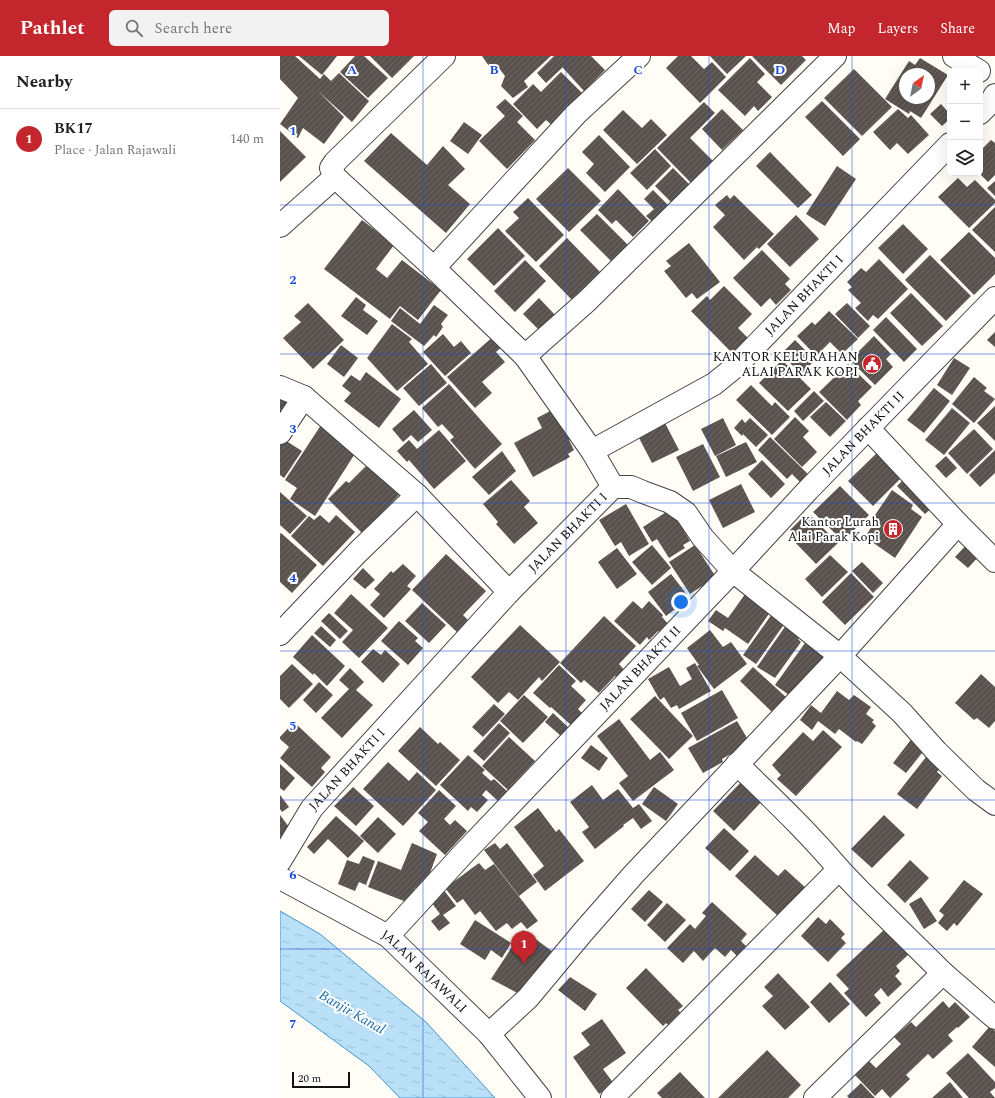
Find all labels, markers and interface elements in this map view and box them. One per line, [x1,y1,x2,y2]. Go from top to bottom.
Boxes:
search box [109,10,389,46]
text: Pathlet [20,14,85,43]
icon: search [123,17,145,39]
text: Search here [155,17,232,40]
text: Map [827,18,856,39]
text: Layers [878,18,918,39]
text: Share [940,18,975,39]
text: A [347,60,357,80]
text: B [489,60,499,80]
text: C [633,60,643,80]
text: D [775,60,785,80]
north arrow [899,68,935,104]
map controls [947,68,983,176]
button: + [947,68,983,104]
text: Nearby [16,69,72,95]
button: − [947,104,983,140]
text: BK17 [54,117,93,140]
text: 1 [289,121,297,141]
text: 1 [25,129,33,149]
text: 140 m [230,129,264,149]
text: Place · Jalan Rajawali [54,140,176,160]
button: layers [947,140,983,176]
street label: JALAN BHAKTI I [760,250,848,340]
text: 2 [289,270,297,290]
place label: KANTOR KELURAHAN ALAI PARAK KOPI [713,347,858,382]
public building icon: KANTOR KELURAHAN ALAI PARAK KOPI [861,353,883,375]
street label: JALAN BHAKTI II [817,386,909,480]
text: 3 [289,419,297,439]
street label: JALAN BHAKTI I [524,488,612,577]
place label: Kantor Lurah Alai Parak Kopi [788,512,879,547]
building icon: Kantor Lurah Alai Parak Kopi [882,518,904,540]
text: 4 [289,568,297,588]
your location [671,592,691,612]
street label: JALAN BHAKTI II [595,621,686,715]
text: 5 [289,716,297,736]
street label: JALAN BHAKTI I [304,724,390,815]
text: 6 [289,865,297,885]
street label: JALAN RAJAWALI [378,924,472,1018]
pin: 1 [511,931,537,964]
water label: Banjir Kanal [315,985,389,1040]
text: 7 [289,1014,297,1034]
scale bar [292,1070,350,1089]
text: 20 m [298,1070,321,1087]

